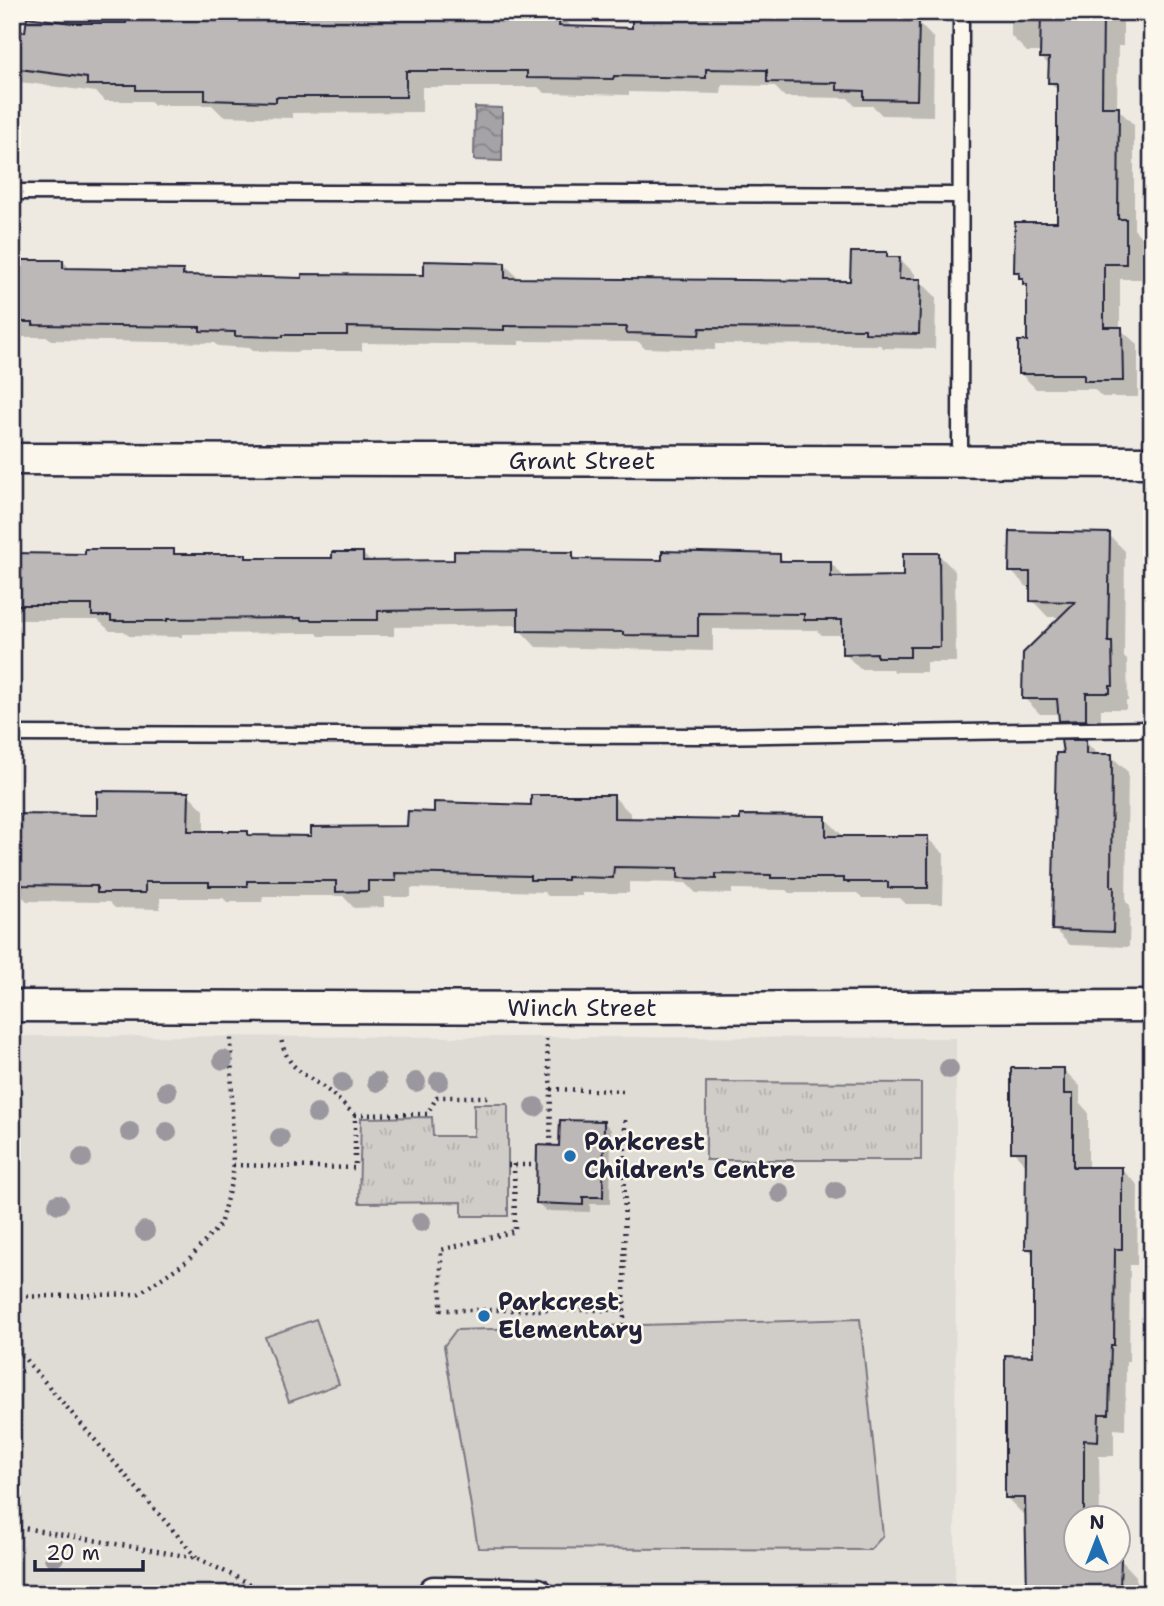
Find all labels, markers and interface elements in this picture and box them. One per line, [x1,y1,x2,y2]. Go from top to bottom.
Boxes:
street label: Grant Street [509,445,655,477]
street label: Winch Street [507,992,657,1024]
place label: Parkcrest Children's Centre [584,1126,796,1186]
marker: Parkcrest Children's Centre [562,1148,578,1164]
place label: Parkcrest Elementary [498,1286,643,1346]
marker: Parkcrest Elementary [476,1308,492,1324]
north arrow [1062,1504,1132,1574]
text: N [1089,1510,1105,1535]
scale bar [35,1529,144,1573]
text: 20 m [46,1539,100,1567]

